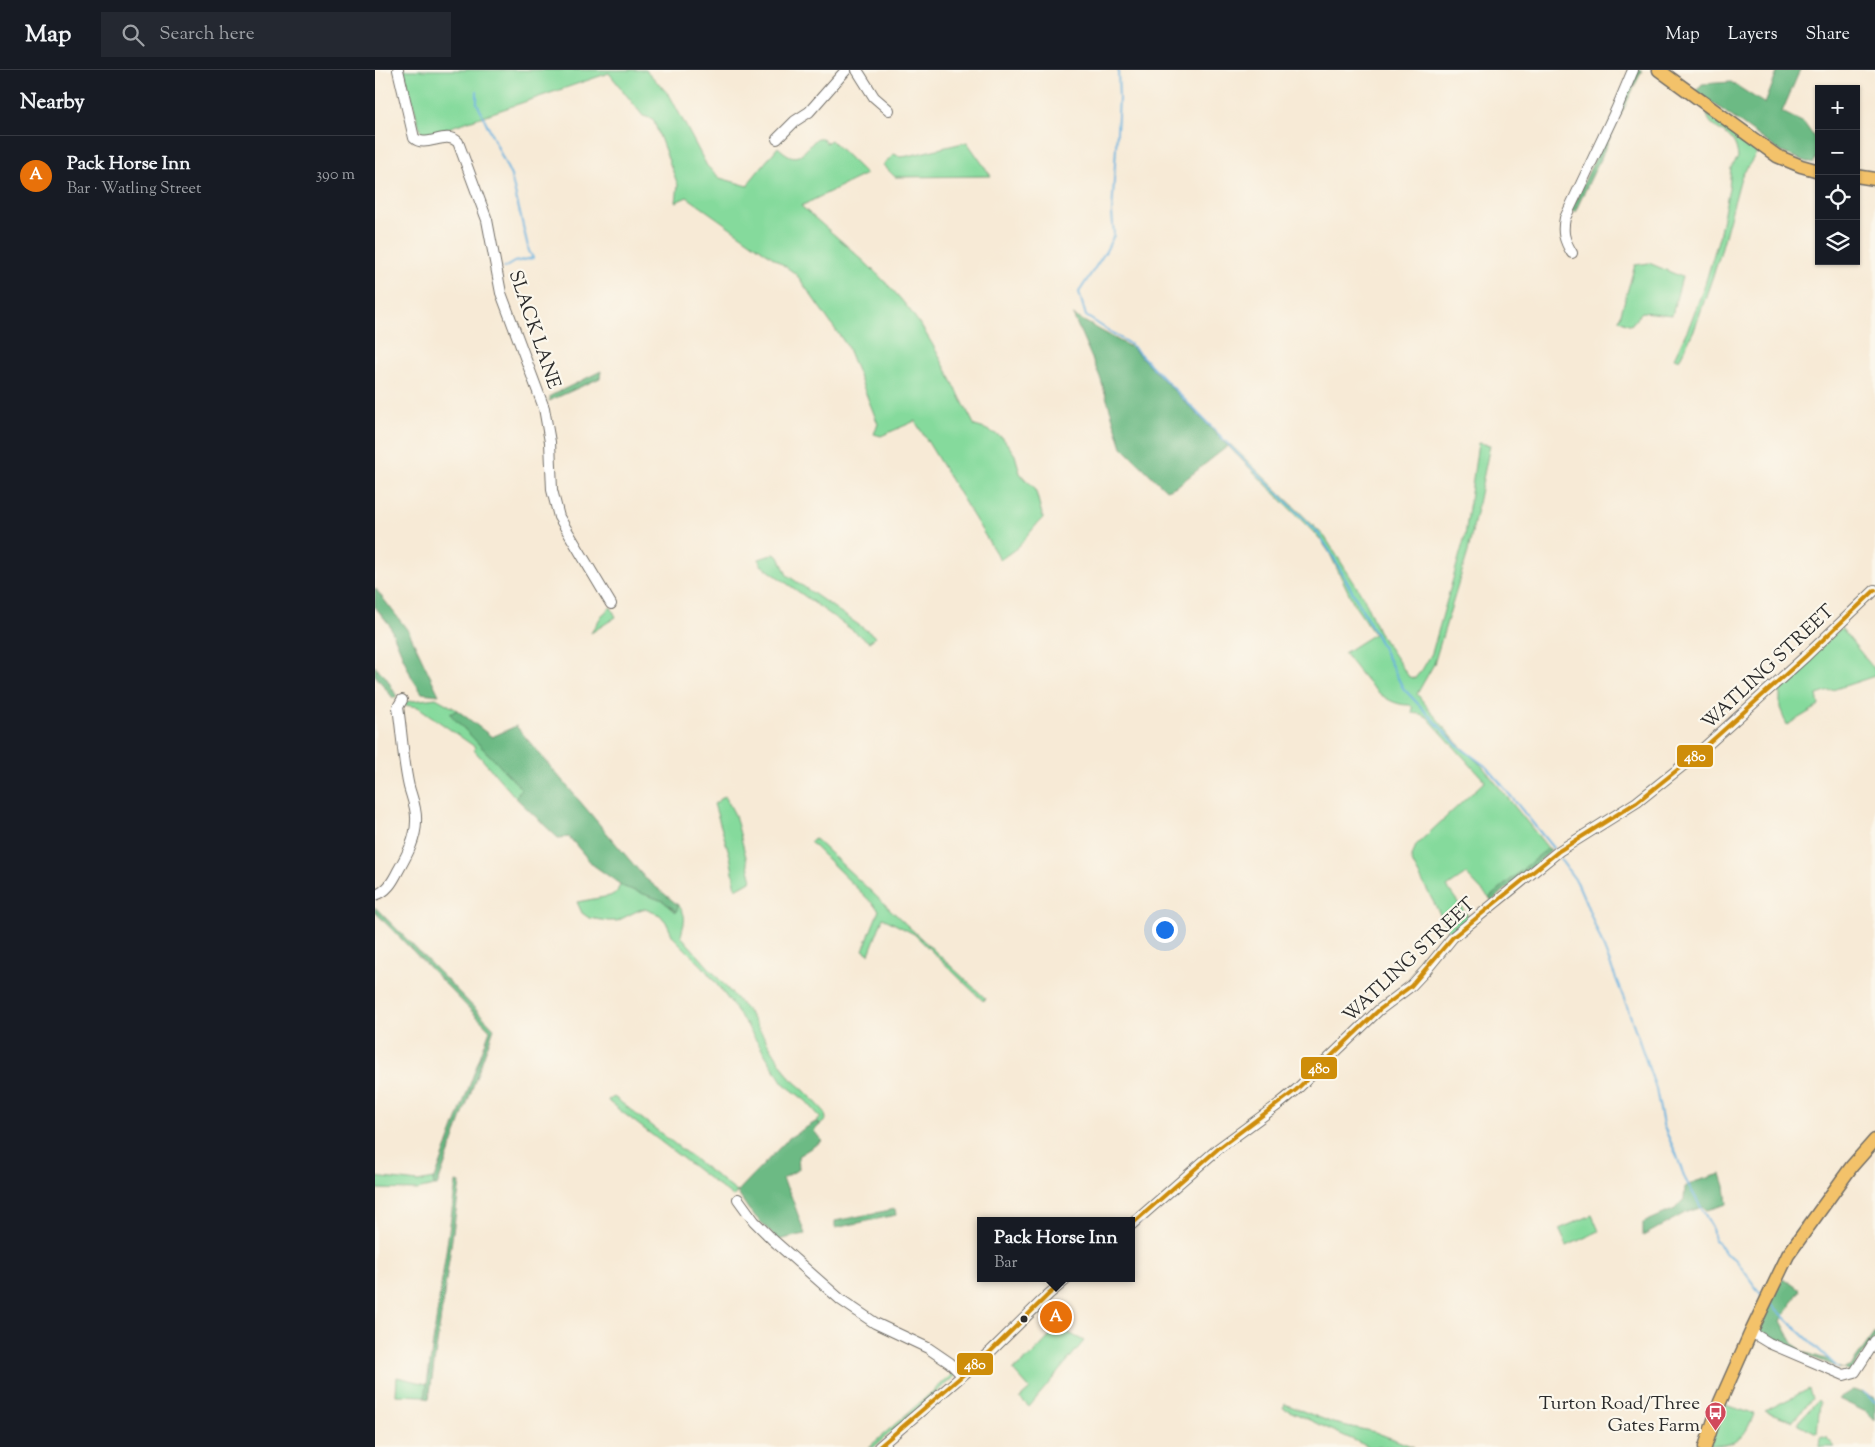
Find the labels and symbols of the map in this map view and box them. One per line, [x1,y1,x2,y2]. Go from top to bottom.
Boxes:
street label: SLACK LANE [501,267,567,393]
street label: WATLING STREET [1696,599,1841,737]
line badge: 480 [1676,744,1714,768]
text: 480 [1683,748,1706,768]
street label: WATLING STREET [1337,892,1482,1030]
your location [1152,917,1178,943]
line badge: 480 [1300,1056,1338,1080]
text: 480 [1307,1060,1330,1080]
pin: A [1040,1298,1072,1336]
unlabelled marker [1019,1314,1029,1324]
line badge: 480 [956,1352,994,1376]
text: 480 [963,1356,986,1376]
place label: Turton Road/Three Gates Farm [1539,1391,1700,1440]
bus stop icon: Turton Road/Three Gates Farm [1704,1401,1728,1432]

